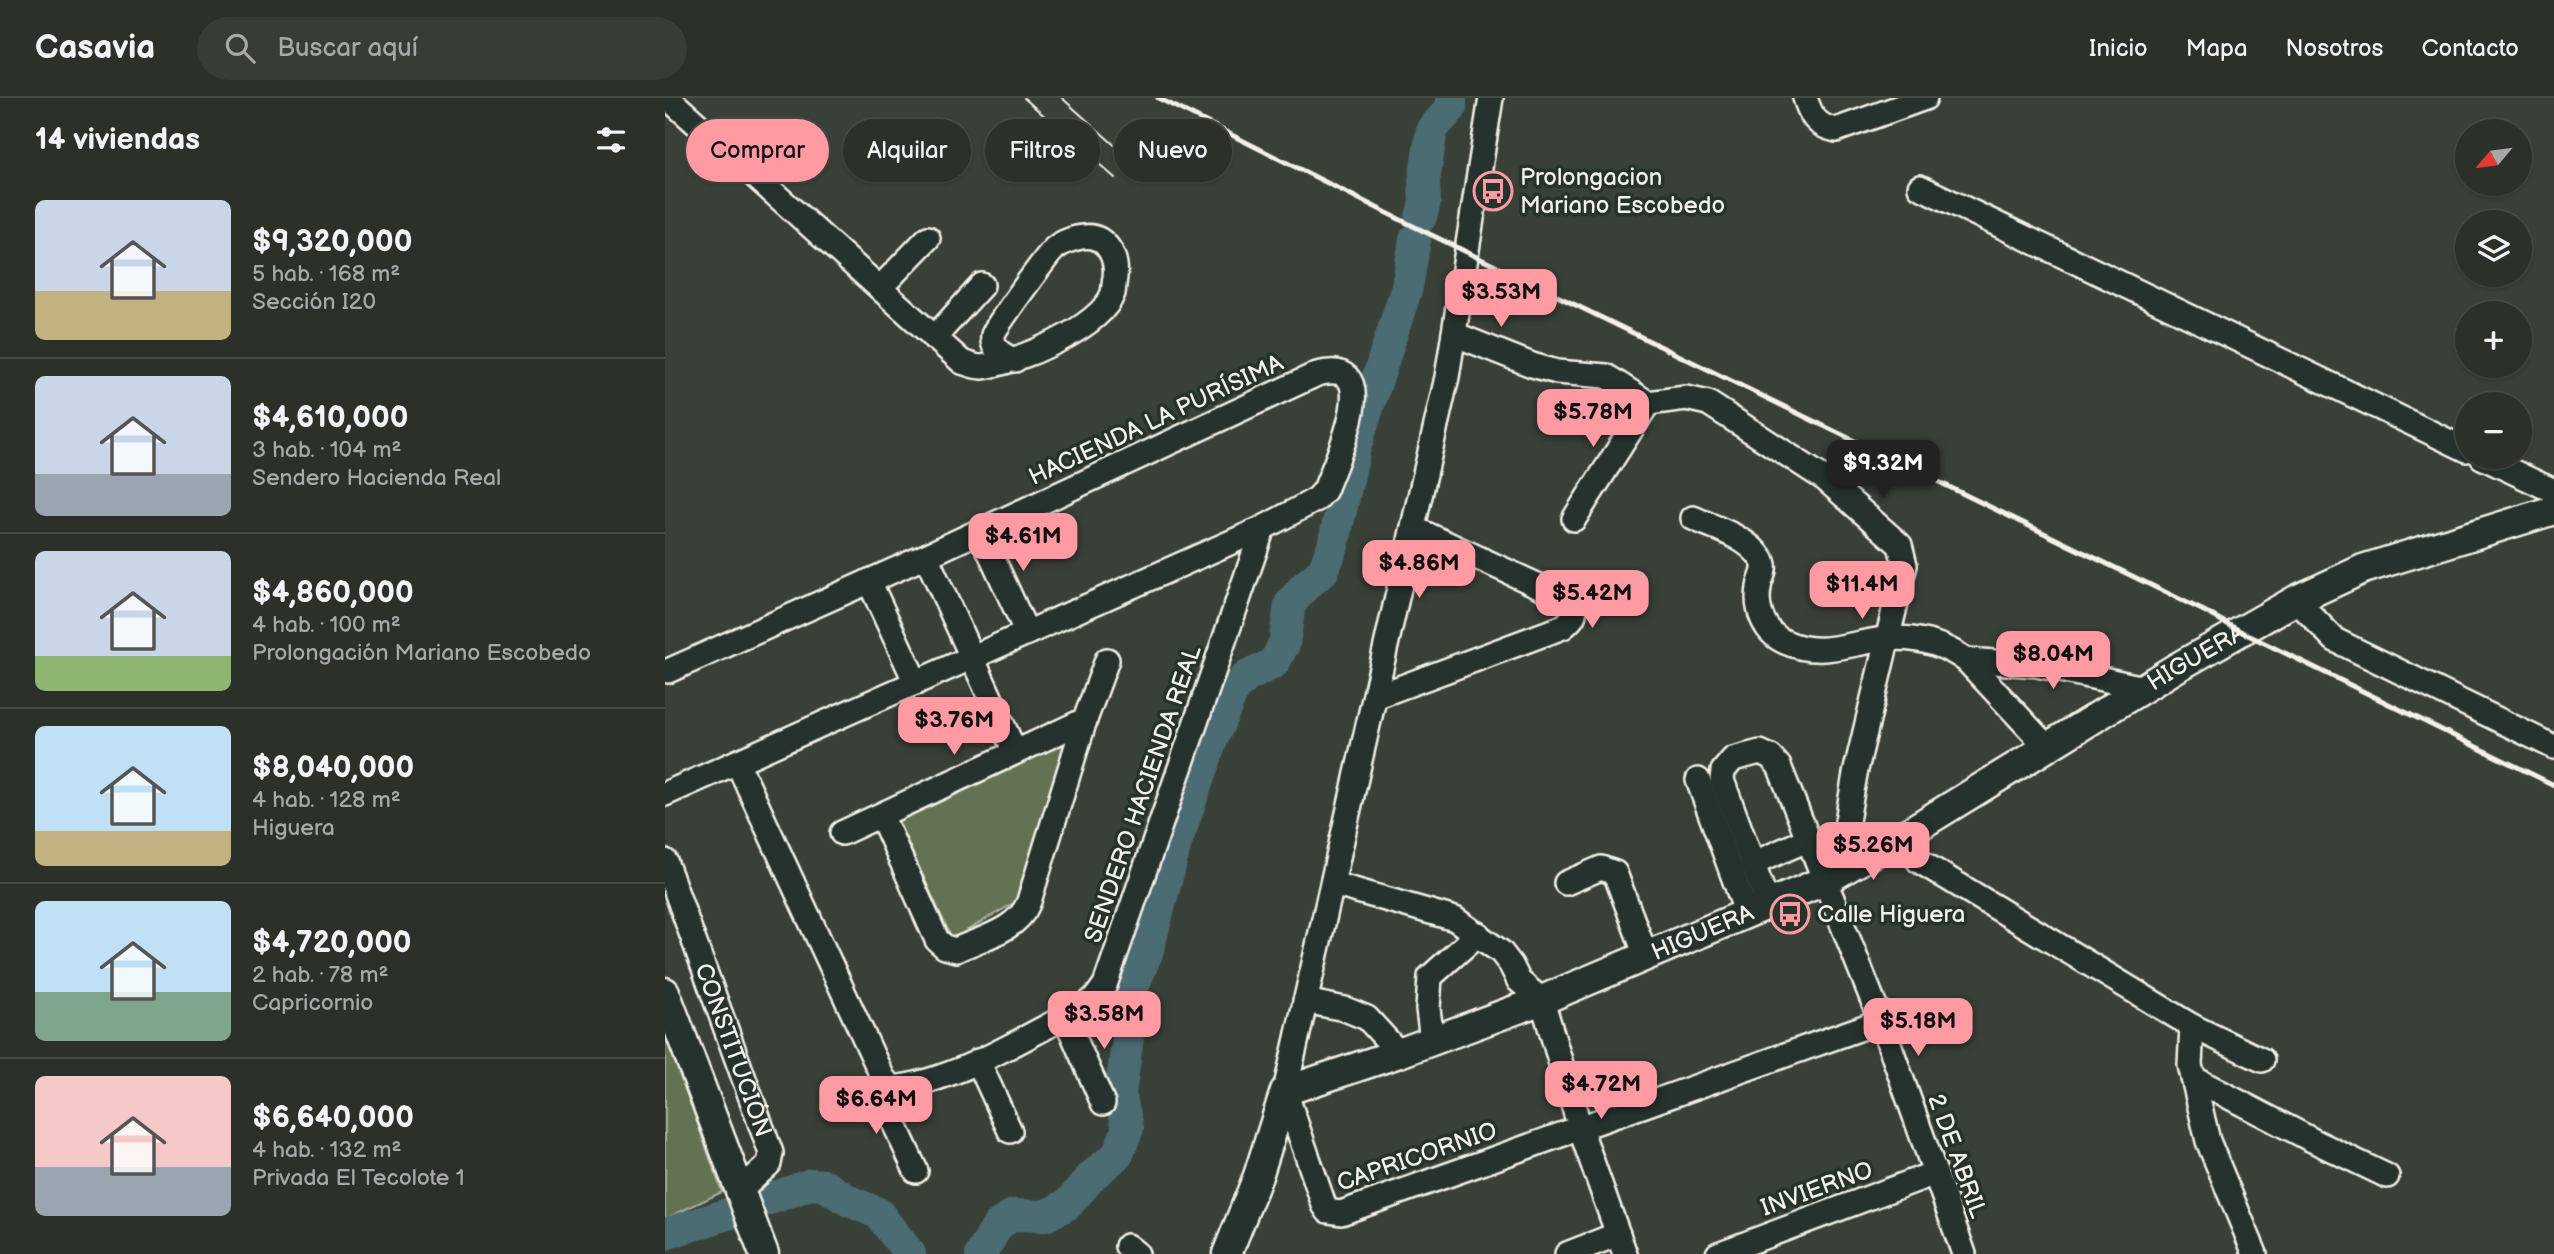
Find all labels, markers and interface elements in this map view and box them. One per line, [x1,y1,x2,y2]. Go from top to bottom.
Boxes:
search box [197,17,687,80]
text: Casavia [35,28,155,68]
icon: search [221,29,259,67]
text: Buscar aquí [277,33,418,64]
text: Inicio [2089,34,2148,63]
text: Mapa [2186,34,2248,63]
text: Nosotros [2286,34,2383,63]
text: Contacto [2421,34,2519,63]
chip: Comprar [686,119,829,182]
chip: Alquilar [843,119,971,182]
chip: Filtros [985,119,1100,182]
chip: Nuevo [1114,119,1232,182]
north arrow [2455,119,2532,196]
map controls [2455,119,2532,469]
icon: filters [592,121,630,159]
text: 14 viviendas [35,122,200,158]
place label: Prolongacion Mariano Escobedo [1520,163,1725,220]
bus stop icon: Prolongacion Mariano Escobedo [1472,170,1514,212]
button: layers [2455,210,2532,287]
text: $9,320,000 [252,224,412,260]
icon: home [91,228,175,312]
text: 5 hab. · 168 m² [252,260,400,288]
pin: $3.53M [1444,270,1558,329]
text: $3.53M [1461,278,1541,306]
text: Sección I20 [252,288,376,316]
button: + [2455,301,2532,378]
street label: HACIENDA LA PURÍSIMA [1024,347,1288,492]
pin: $5.78M [1536,390,1650,449]
button: − [2455,392,2532,469]
text: $5.78M [1553,398,1633,426]
text: $4,610,000 [252,400,408,436]
icon: home [91,404,175,488]
text: 3 hab. · 104 m² [252,436,401,464]
pin: $9.32M [1826,440,1940,500]
text: $9.32M [1843,449,1923,477]
text: Sendero Hacienda Real [252,464,501,492]
pin: $4.61M [966,514,1080,573]
text: $4.61M [984,522,1062,550]
pin: $4.86M [1362,540,1476,600]
text: $4.86M [1378,549,1460,577]
pin: $11.4M [1805,561,1919,621]
pin: $5.42M [1535,570,1649,630]
text: $11.4M [1826,570,1898,598]
text: $4,860,000 [252,575,414,611]
icon: home [91,579,175,663]
text: $5.42M [1552,579,1632,607]
text: 4 hab. · 100 m² [252,611,401,639]
street label: HIGUERA [2142,617,2250,697]
pin: $8.04M [1996,632,2110,691]
text: Prolongación Mariano Escobedo [252,639,591,667]
text: $8.04M [2012,640,2094,668]
street label: SENDERO HACIENDA REAL [1078,641,1208,947]
pin: $3.76M [897,698,1011,757]
text: $3.76M [914,706,994,734]
text: $8,040,000 [252,750,414,786]
icon: home [91,754,175,838]
text: 4 hab. · 128 m² [252,786,401,814]
text: Higuera [252,814,335,842]
pin: $5.26M [1816,822,1930,882]
text: $5.26M [1832,831,1914,859]
bus stop icon: Calle Higuera [1769,893,1811,935]
street label: HIGUERA [1647,898,1758,967]
place label: Calle Higuera [1817,900,1965,929]
text: $4,720,000 [252,925,412,961]
icon: home [91,929,175,1013]
street label: CONSTITUCIÓN [689,959,778,1141]
text: 2 hab. · 78 m² [252,961,388,989]
text: Capricornio [252,989,373,1017]
pin: $3.58M [1047,992,1161,1051]
pin: $5.18M [1861,998,1975,1058]
text: $3.58M [1064,1000,1144,1028]
text: $5.18M [1880,1007,1956,1035]
pin: $4.72M [1544,1062,1658,1121]
text: $4.72M [1561,1070,1641,1098]
pin: $6.64M [819,1076,933,1136]
text: $6.64M [835,1085,917,1113]
street label: 2 DE ABRIL [1921,1090,1993,1222]
text: $6,640,000 [252,1100,414,1136]
icon: home [91,1104,175,1188]
street label: CAPRICORNIO [1333,1116,1501,1198]
text: 4 hab. · 132 m² [252,1136,401,1164]
street label: INVIERNO [1757,1155,1877,1223]
text: Privada El Tecolote 1 [252,1164,465,1192]

